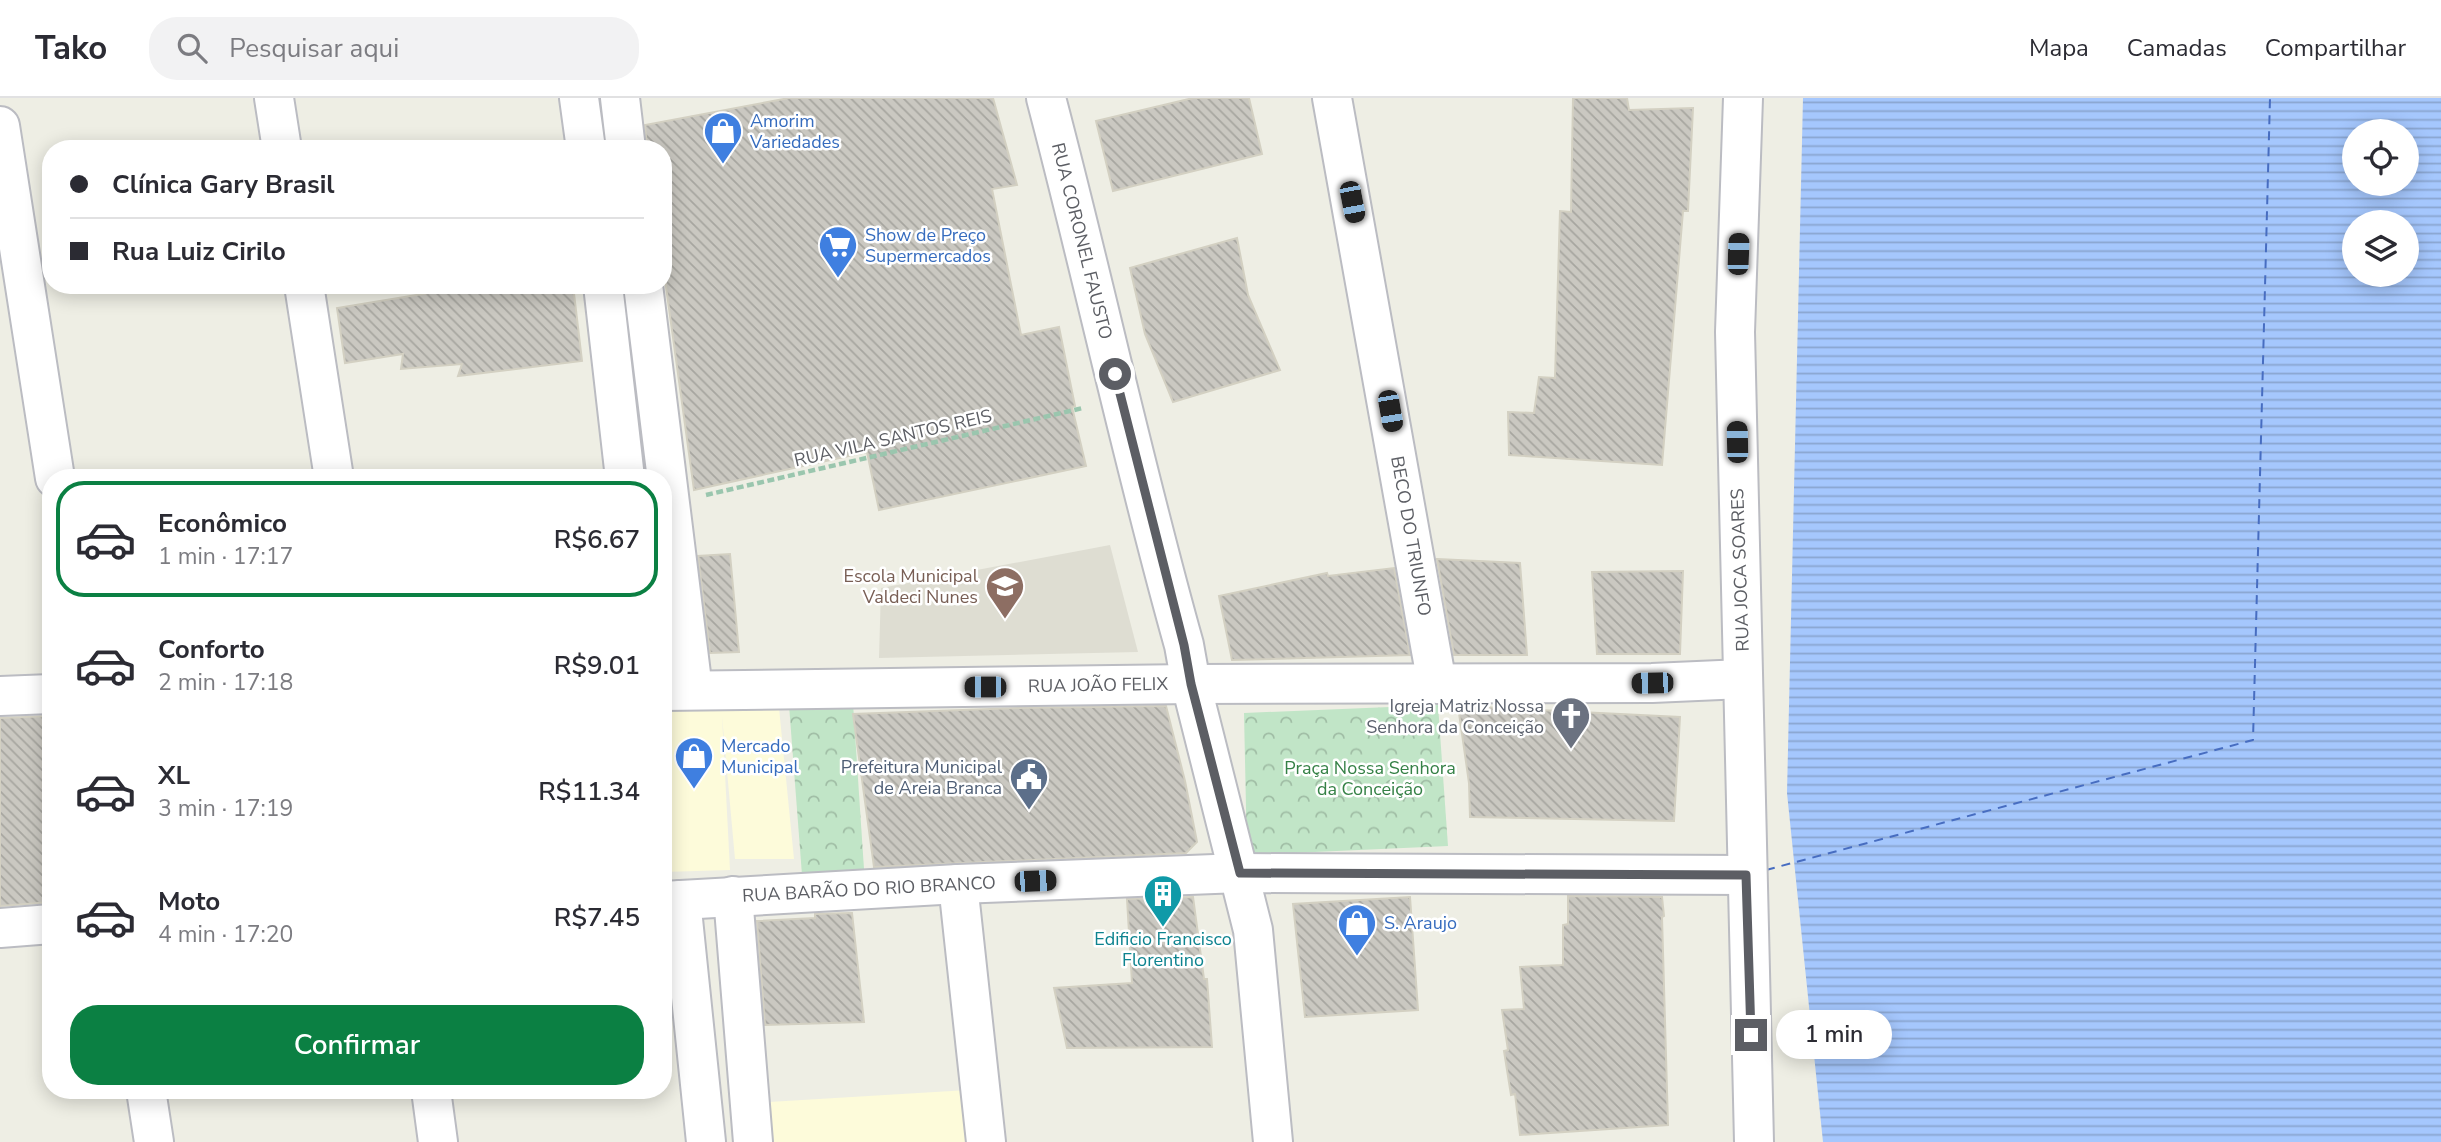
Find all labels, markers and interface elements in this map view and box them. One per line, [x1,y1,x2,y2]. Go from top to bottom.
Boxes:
search box [149,17,639,80]
text: Tako [35,26,107,71]
icon: search [173,29,211,67]
text: Pesquisar aqui [229,31,399,66]
text: Mapa [2029,32,2089,64]
text: Camadas [2127,32,2227,64]
text: Compartilhar [2265,32,2406,64]
place label: Amorim Variedades [749,109,840,154]
shop icon: Amorim Variedades [702,110,744,165]
map controls [2342,119,2419,287]
button: locate [2342,119,2419,196]
street label: RUA CORONEL FAUSTO [1046,140,1118,342]
text: Clínica Gary Brasil [112,167,335,202]
car [1338,179,1367,225]
button: layers [2342,210,2419,287]
place label: Show de Preço Supermercados [865,223,991,268]
supermarket icon: Show de Preço Supermercados [817,224,859,279]
car [1727,233,1750,275]
text: Rua Luiz Cirilo [112,234,286,269]
route start [1099,358,1131,390]
car [1377,388,1404,434]
street label: RUA VILA SANTOS REIS [792,404,994,472]
car [1727,421,1748,463]
street label: BECO DO TRIUNFO [1385,454,1437,618]
street label: RUA JOCA SOARES [1725,488,1755,652]
text: Econômico [158,506,287,541]
icon: car [74,508,137,571]
text: R$6.67 [554,522,640,557]
text: 1 min · 17:17 [158,541,293,572]
place label: Escola Municipal Valdeci Nunes [844,564,979,609]
school or university icon: Escola Municipal Valdeci Nunes [984,565,1026,620]
text: Conforto [158,632,265,667]
icon: car [74,634,137,697]
text: R$9.01 [554,648,640,683]
text: 2 min · 17:18 [158,667,293,698]
street label: RUA JOÃO FELIX [1028,672,1168,698]
car [1631,672,1674,694]
car [965,677,1007,698]
place label: Igreja Matriz Nossa Senhora da Conceição [1366,694,1544,739]
church icon: Igreja Matriz Nossa Senhora da Conceição [1550,695,1592,750]
place label: Mercado Municipal [721,734,799,779]
shop icon: Mercado Municipal [673,735,715,790]
place label: Prefeitura Municipal de Areia Branca [841,755,1003,800]
public building icon: Prefeitura Municipal de Areia Branca [1008,756,1050,811]
park label: Praça Nossa Senhora da Conceição [1284,756,1456,801]
text: XL [158,758,190,793]
icon: car [74,760,137,823]
text: R$11.34 [538,774,640,809]
text: 3 min · 17:19 [158,793,293,824]
street label: RUA BARÃO DO RIO BRANCO [742,870,996,908]
car [1014,870,1057,892]
building icon: Edificio Francisco Florentino [1142,873,1184,928]
text: Moto [158,884,220,919]
icon: car [74,886,137,949]
text: R$7.45 [554,900,640,935]
shop icon: S. Araujo [1336,902,1378,957]
place label: S. Araujo [1384,911,1457,935]
text: 4 min · 17:20 [158,919,293,950]
place label: Edificio Francisco Florentino [1094,927,1232,972]
button: Confirmar [70,1005,644,1085]
callout: 1 min [1776,1010,1891,1060]
route end [1735,1019,1767,1051]
text: 1 min [1805,1019,1863,1050]

